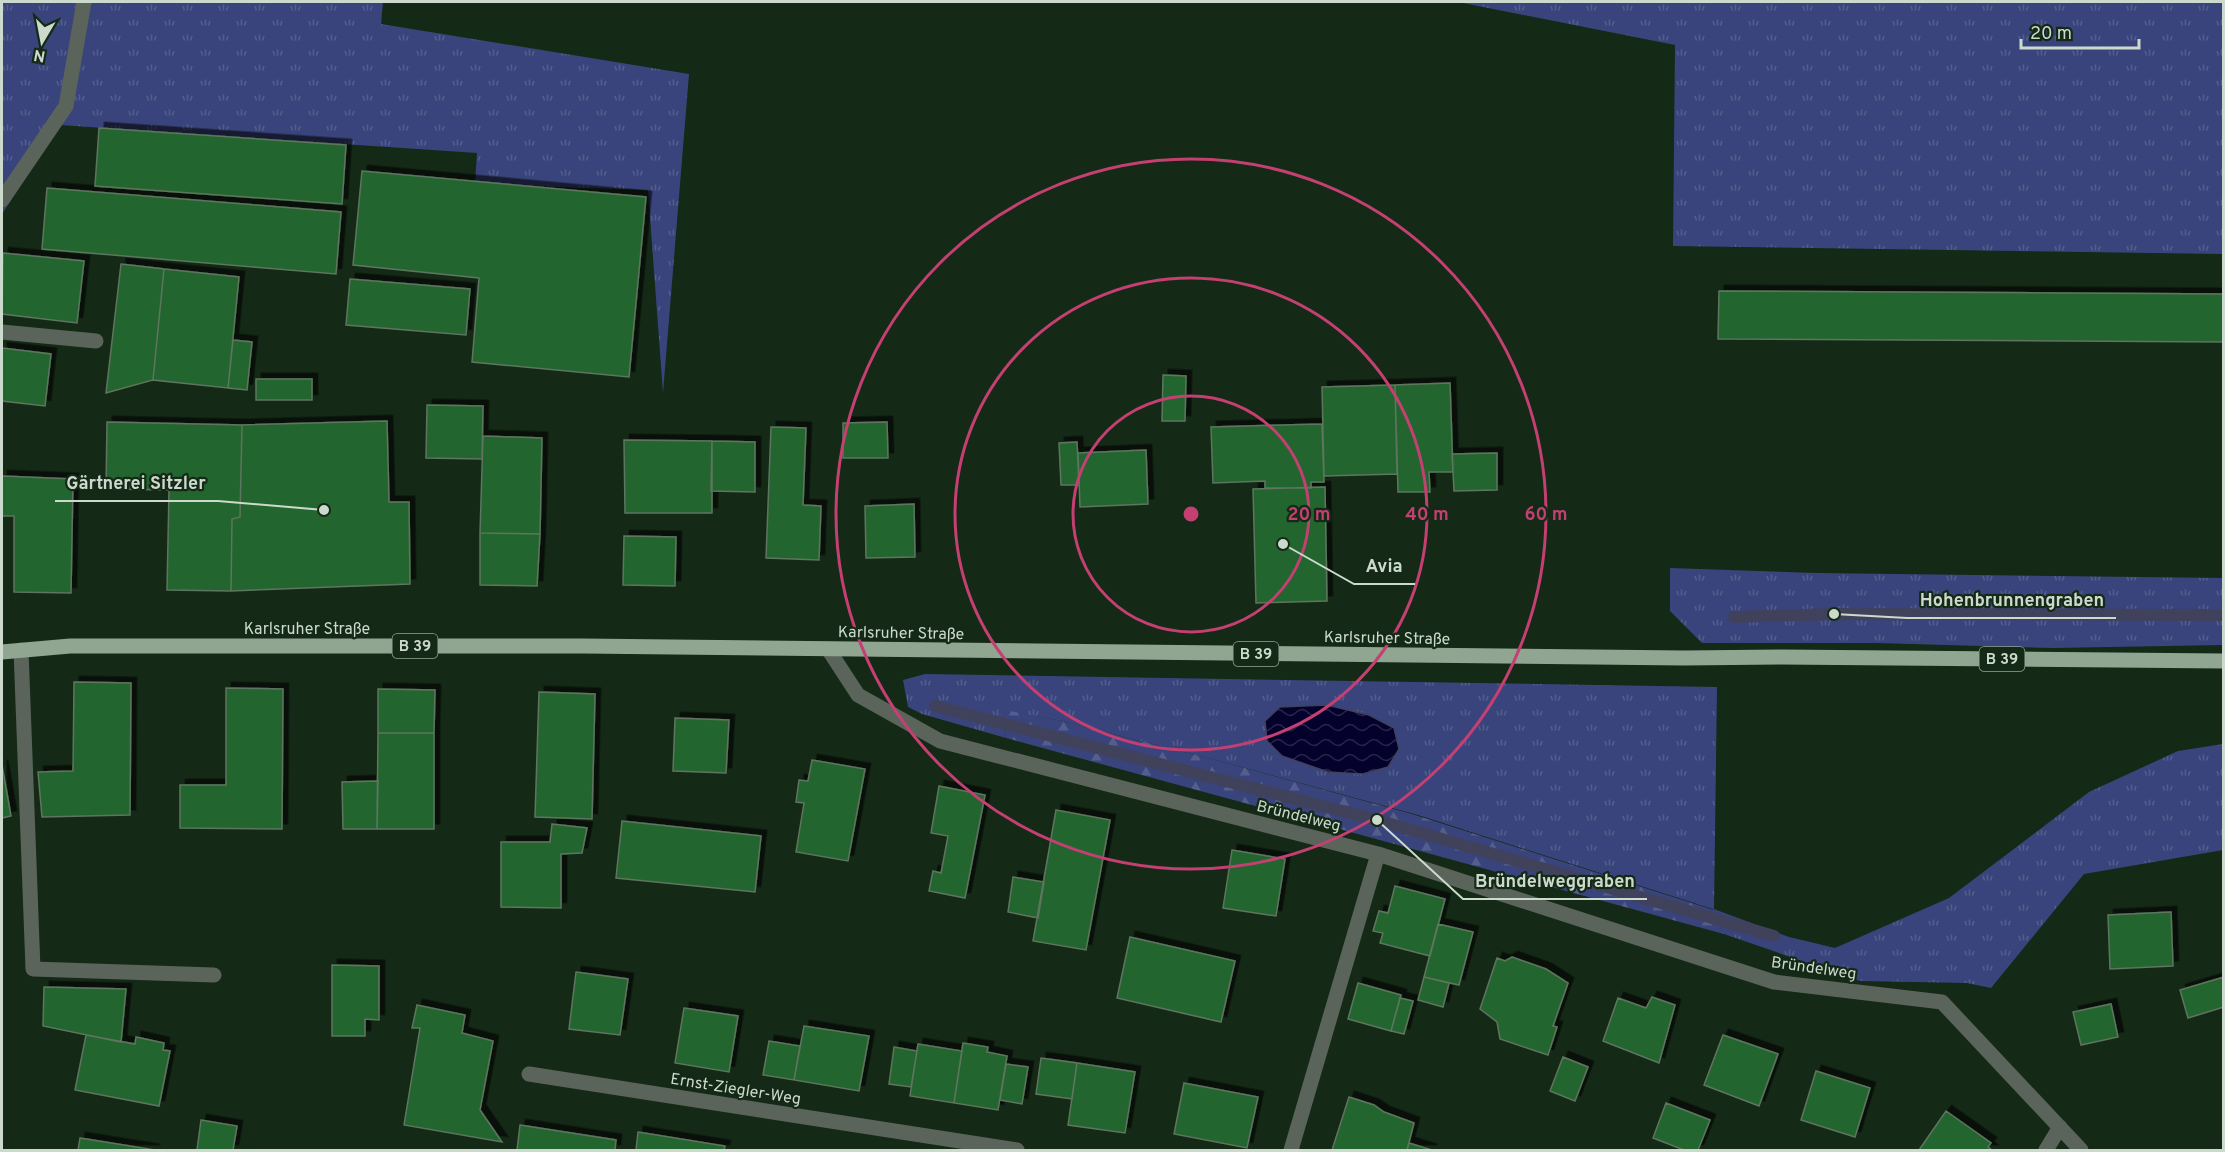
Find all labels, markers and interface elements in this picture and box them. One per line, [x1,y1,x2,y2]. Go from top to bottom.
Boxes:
north arrow [12,12,72,72]
scale bar [2021,12,2140,50]
text: 20 m [2030,23,2072,46]
text: N [32,44,47,66]
callout: Gärtnerei Sitzler [55,465,218,501]
text: Gärtnerei Sitzler [66,473,206,496]
centre of rings [1181,504,1201,524]
text: 20 m [1287,504,1331,527]
text: 40 m [1405,504,1449,527]
text: 60 m [1524,504,1568,527]
callout: Avia [1354,548,1415,584]
text: Avia [1365,556,1403,579]
callout: Hohenbrunnengraben [1907,582,2116,618]
text: Hohenbrunnengraben [1920,590,2104,613]
street label: Karlsruher Straße [244,620,370,640]
street label: Karlsruher Straße [838,623,964,645]
street label: Karlsruher Straße [1324,628,1450,650]
road number: B 39 [392,634,438,658]
road number: B 39 [1234,642,1278,666]
road number: B 39 [1980,647,2024,671]
street label: Bründelweg [1254,797,1343,837]
callout: Bründelweggraben [1463,863,1647,899]
text: Bründelweggraben [1475,871,1635,894]
street label: Bründelweg [1770,953,1858,985]
street label: Ernst-Ziegler-Weg [669,1070,802,1110]

